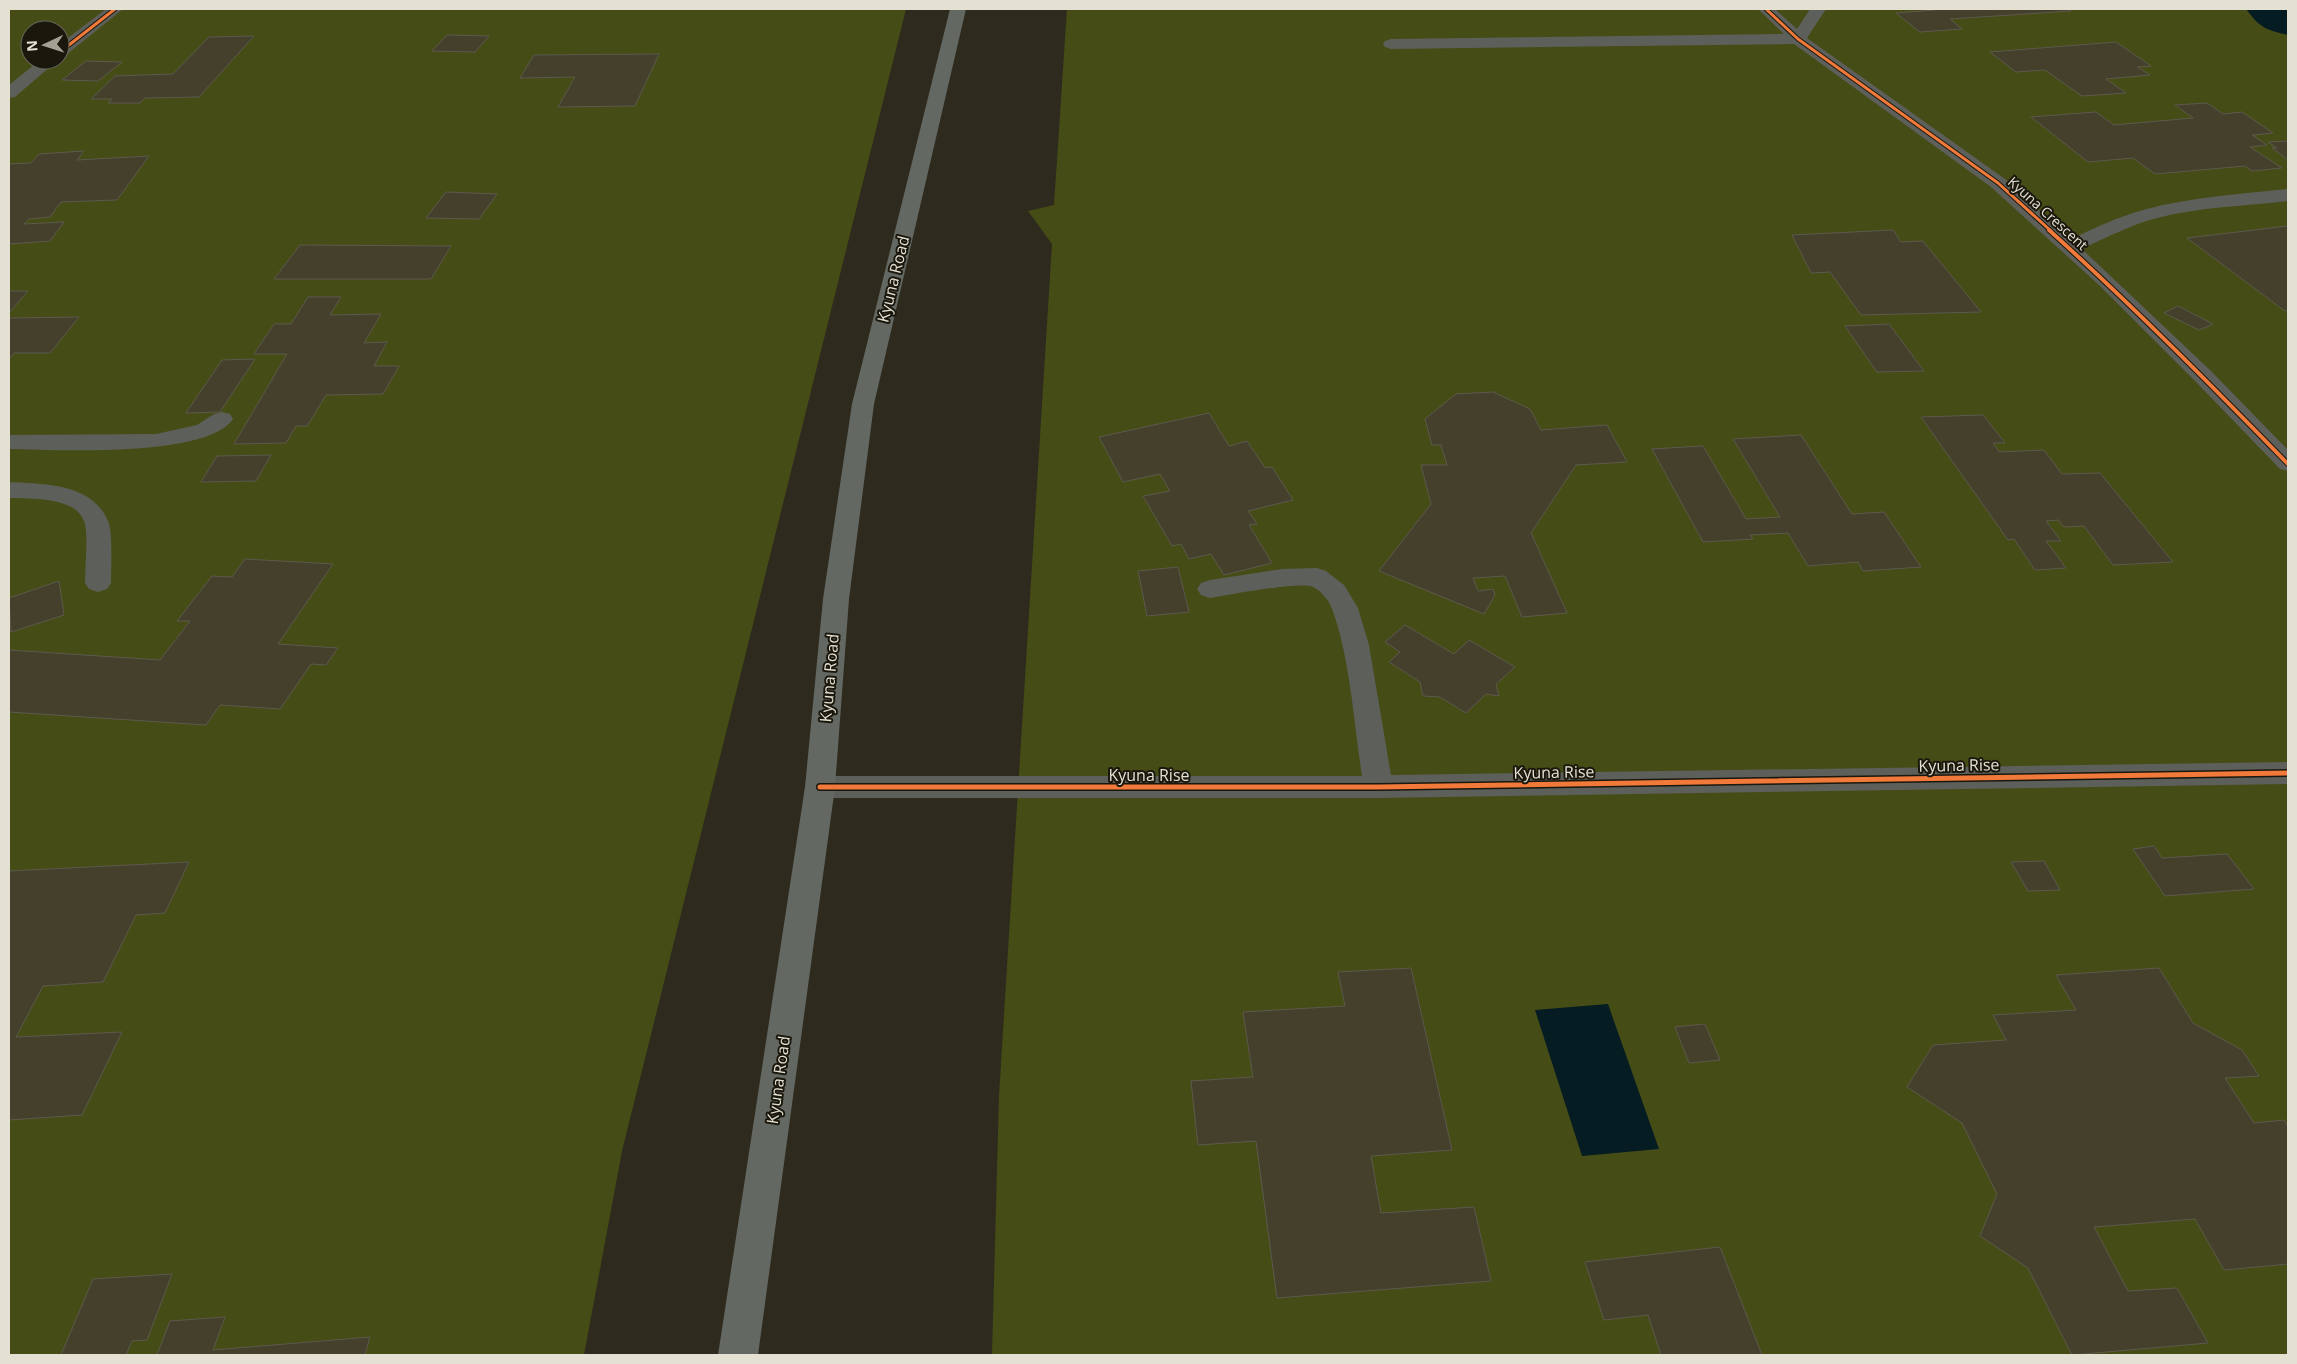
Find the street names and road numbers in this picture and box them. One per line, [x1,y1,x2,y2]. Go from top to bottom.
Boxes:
street label: Kyuna Crescent [2004,172,2092,254]
street label: Kyuna Road [872,233,914,325]
street label: Kyuna Road [814,633,844,723]
street label: Kyuna Rise [1918,753,2000,777]
street label: Kyuna Rise [1513,760,1595,784]
street label: Kyuna Rise [1108,764,1190,786]
street label: Kyuna Road [761,1035,795,1125]

